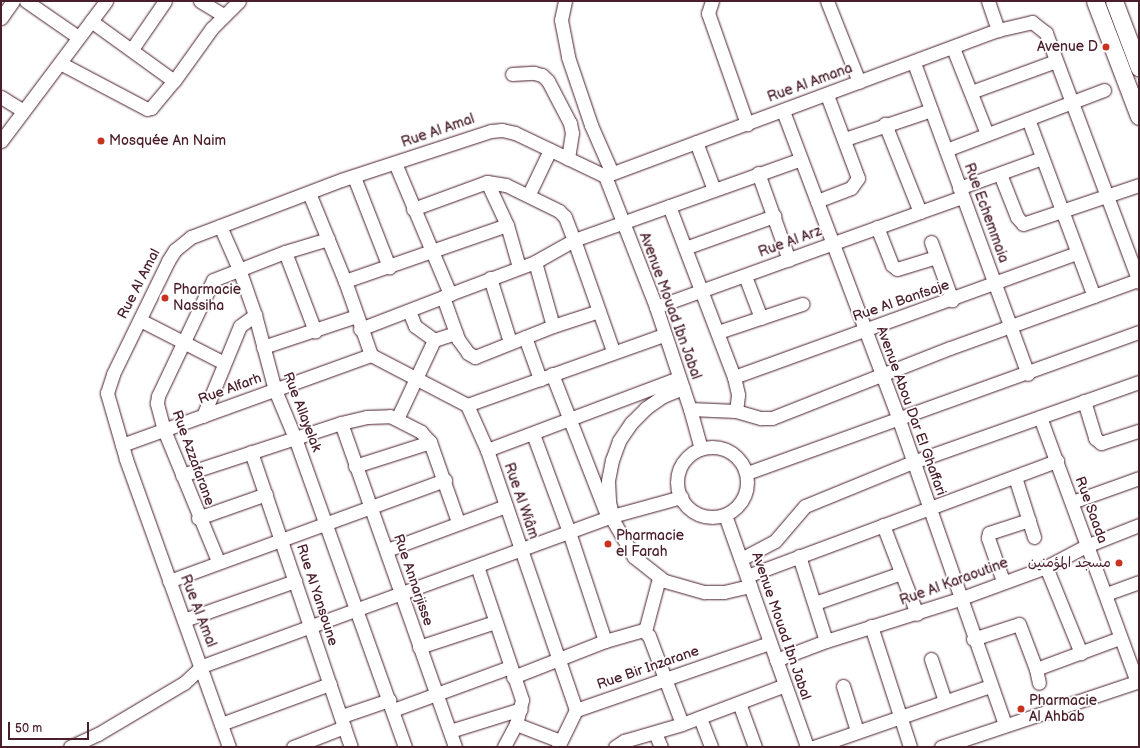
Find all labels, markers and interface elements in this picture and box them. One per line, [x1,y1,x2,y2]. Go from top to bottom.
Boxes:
place label: Avenue D [1037,39,1098,55]
marker: Avenue D [1101,42,1111,52]
street label: Rue Al Amana [765,60,855,106]
street label: Rue Al Amal [399,111,477,151]
place label: Mosquée An Naim [109,133,226,149]
marker: Mosquée An Naim [96,136,106,146]
street label: Rue Echemmaia [960,161,1012,265]
street label: Rue Al Arz [756,223,824,261]
street label: Avenue Mouad Ibn Jabal [635,230,705,382]
street label: Rue Al Amal [114,246,164,322]
street label: Rue Al Banfsaje [850,277,952,325]
place label: Pharmacie Nassiha [173,282,241,314]
marker: Pharmacie Nassiha [160,293,170,303]
street label: Avenue Abou Dar El Ghaffari [872,324,950,498]
street label: Rue Alfarh [196,370,264,408]
street label: Rue Allayelak [279,370,325,454]
street label: Rue Azzafarane [168,408,218,508]
street label: Rue Al Wiâm [500,460,542,542]
street label: Rue Saada [1071,474,1111,546]
place label: Pharmacie el Farah [616,528,684,560]
street label: Rue Annarjisse [389,532,437,628]
marker: Pharmacie el Farah [603,539,613,549]
street label: Rue Al Yansoune [293,542,341,648]
street label: Avenue Mouad Ibn Jabal [748,550,814,702]
street label: Rue Al Karaoutine [897,555,1011,609]
place label: مسجد المؤمنين [1028,555,1111,571]
marker: مسجد المؤمنين [1114,558,1124,568]
street label: Rue Al Amal [176,572,220,650]
street label: Rue Bir Inzarane [595,643,701,693]
place label: Pharmacie Al Ahbab [1029,693,1097,726]
marker: Pharmacie Al Ahbab [1016,704,1026,714]
scale bar [10,714,91,740]
text: 50 m [15,721,42,736]

